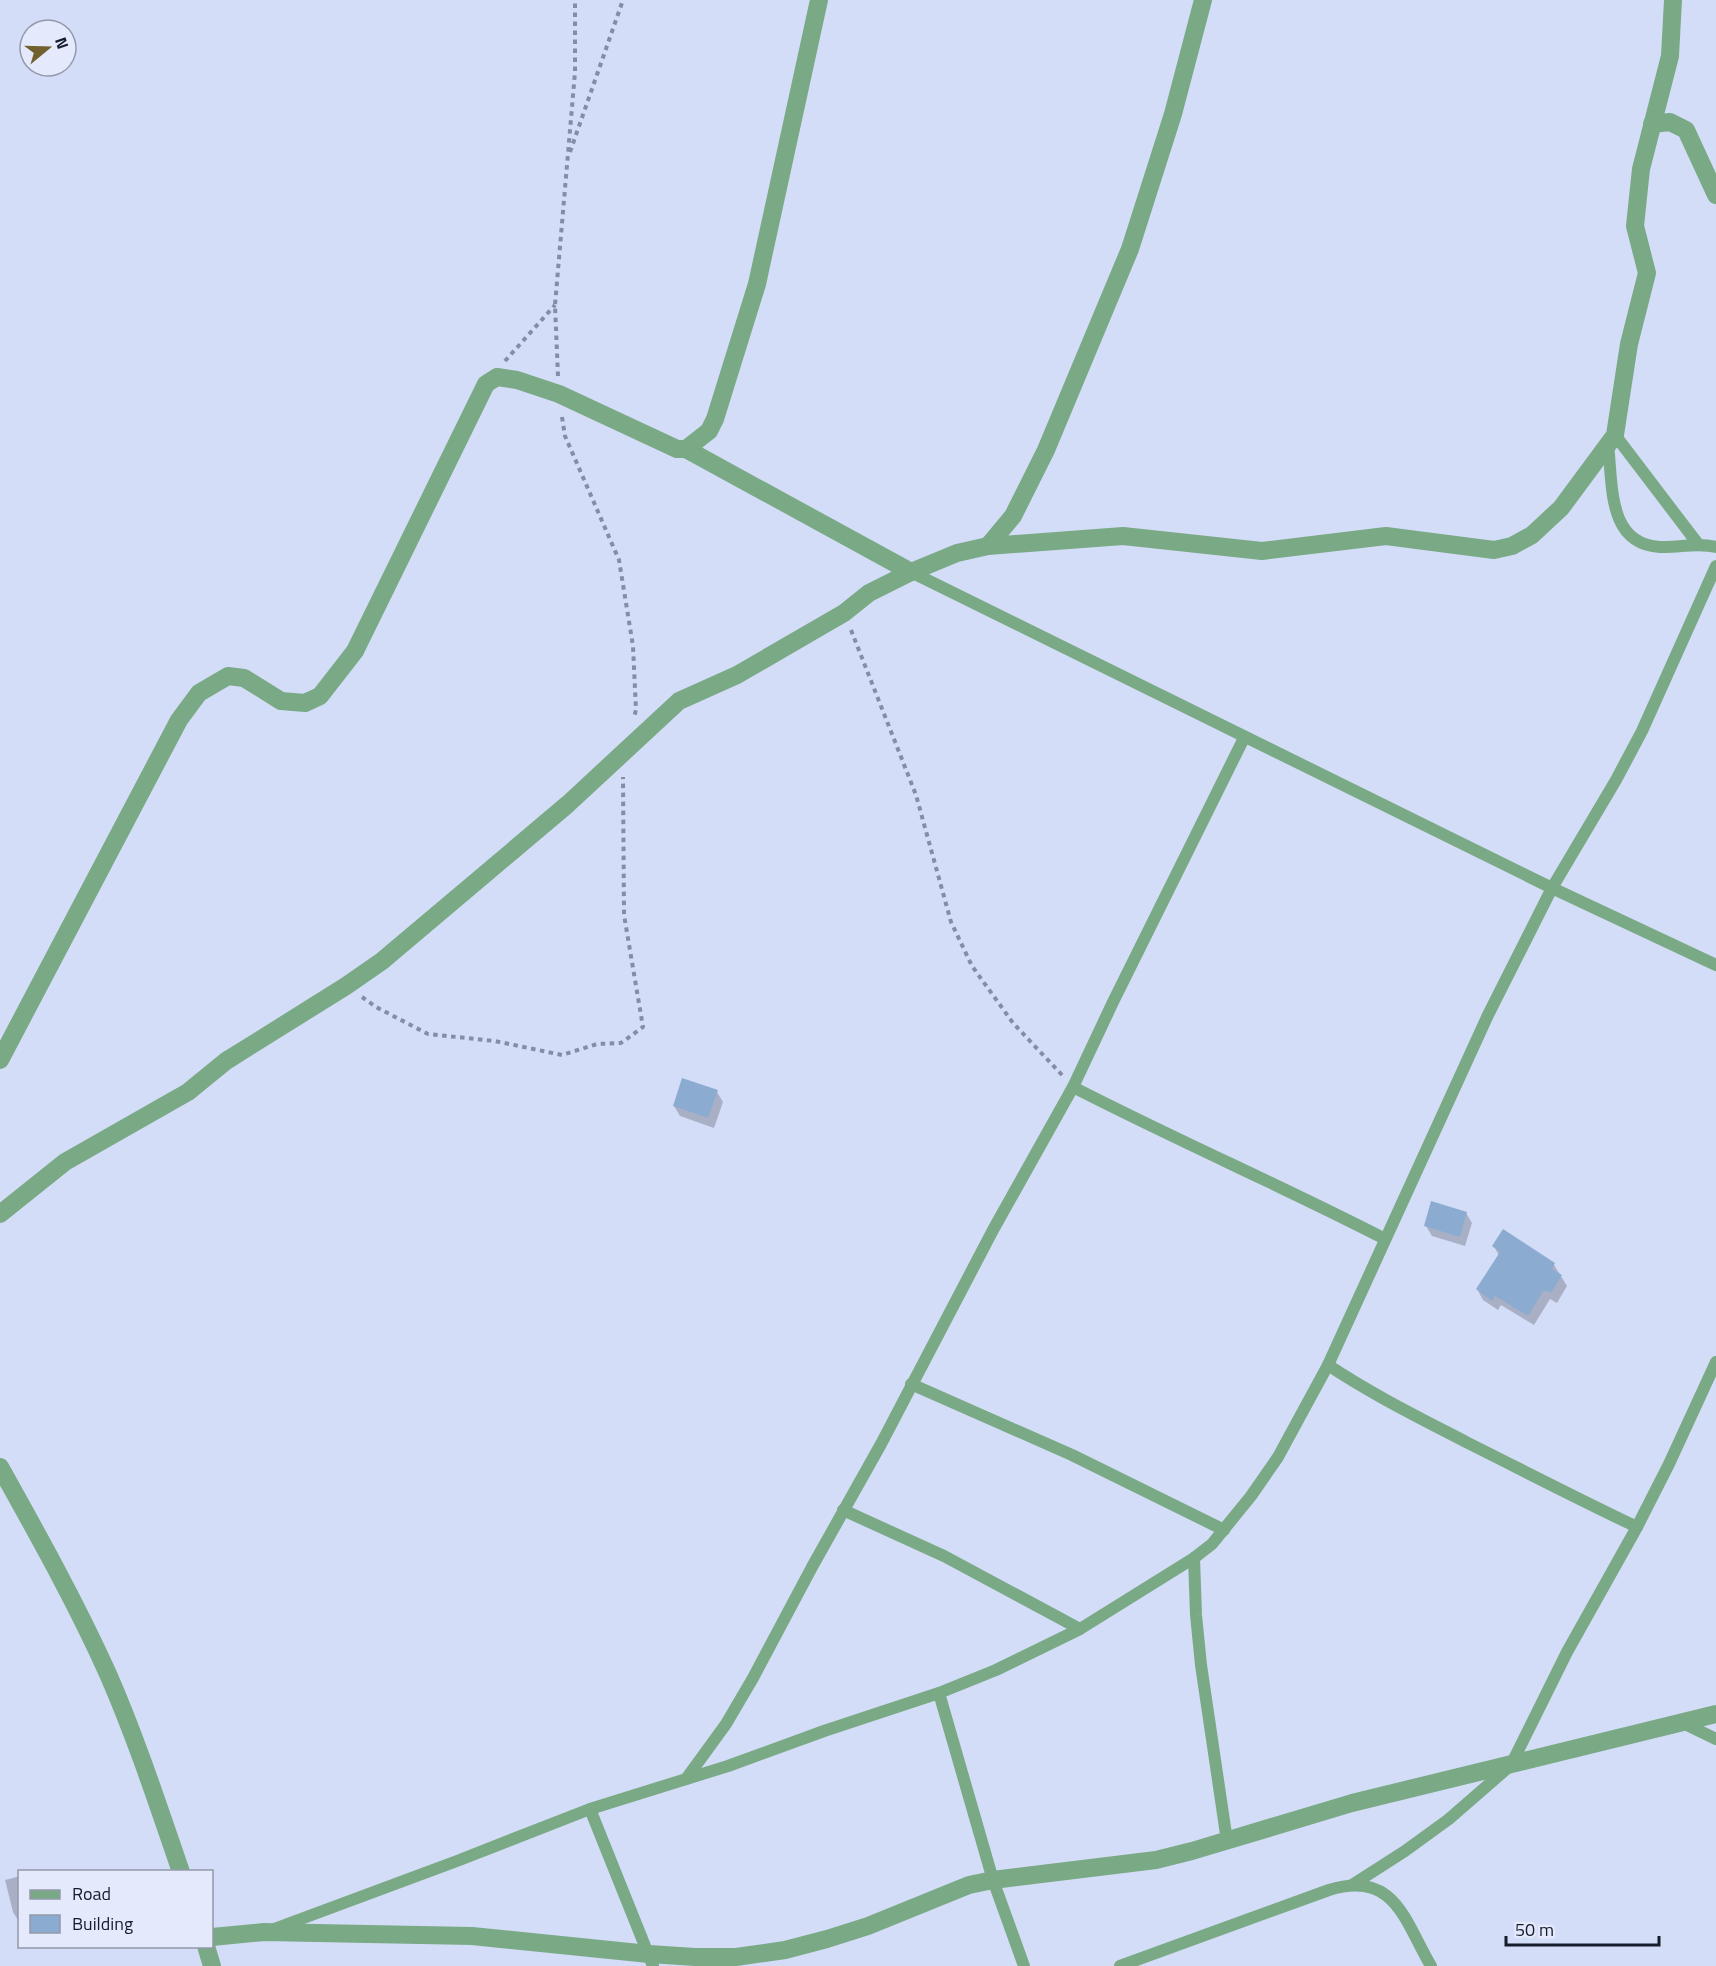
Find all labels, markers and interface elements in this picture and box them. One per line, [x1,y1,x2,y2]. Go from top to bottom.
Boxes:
north arrow [18,18,78,78]
text: N [49,34,75,52]
legend [18,1870,213,1948]
text: Road [72,1880,111,1907]
scale bar [1506,1909,1659,1947]
text: Building [72,1910,133,1937]
text: 50 m [1515,1916,1554,1943]

